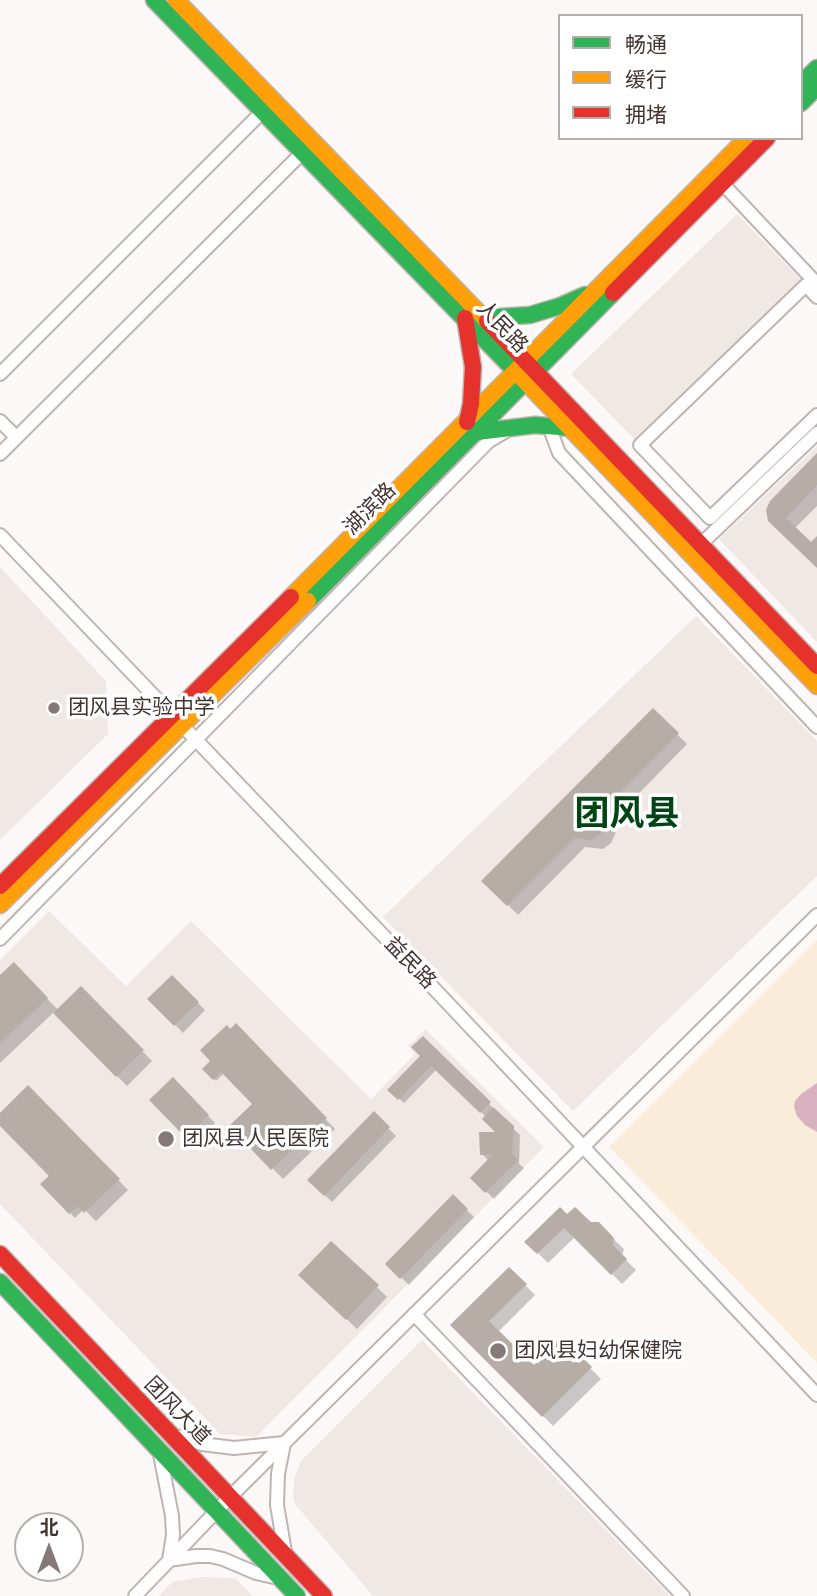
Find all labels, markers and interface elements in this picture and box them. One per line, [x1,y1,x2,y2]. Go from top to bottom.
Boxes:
legend [558,14,803,140]
text: 畅通 [625,32,667,57]
text: 缓行 [625,67,667,92]
text: 拥堵 [625,102,667,127]
street label: 人民路 [471,296,533,358]
street label: 湖滨路 [339,478,401,540]
place label: 团风县实验中学 [68,695,215,721]
marker: 团风县实验中学 [46,700,62,716]
district label: 团风县 [575,794,679,836]
street label: 益民路 [379,932,441,994]
place label: 团风县人民医院 [182,1126,329,1152]
marker: 团风县人民医院 [156,1129,176,1149]
place label: 团风县妇幼保健院 [514,1338,682,1364]
marker: 团风县妇幼保健院 [488,1341,508,1361]
street label: 团风大道 [139,1372,215,1450]
north arrow [14,1512,84,1582]
text: 北 [39,1516,59,1539]

